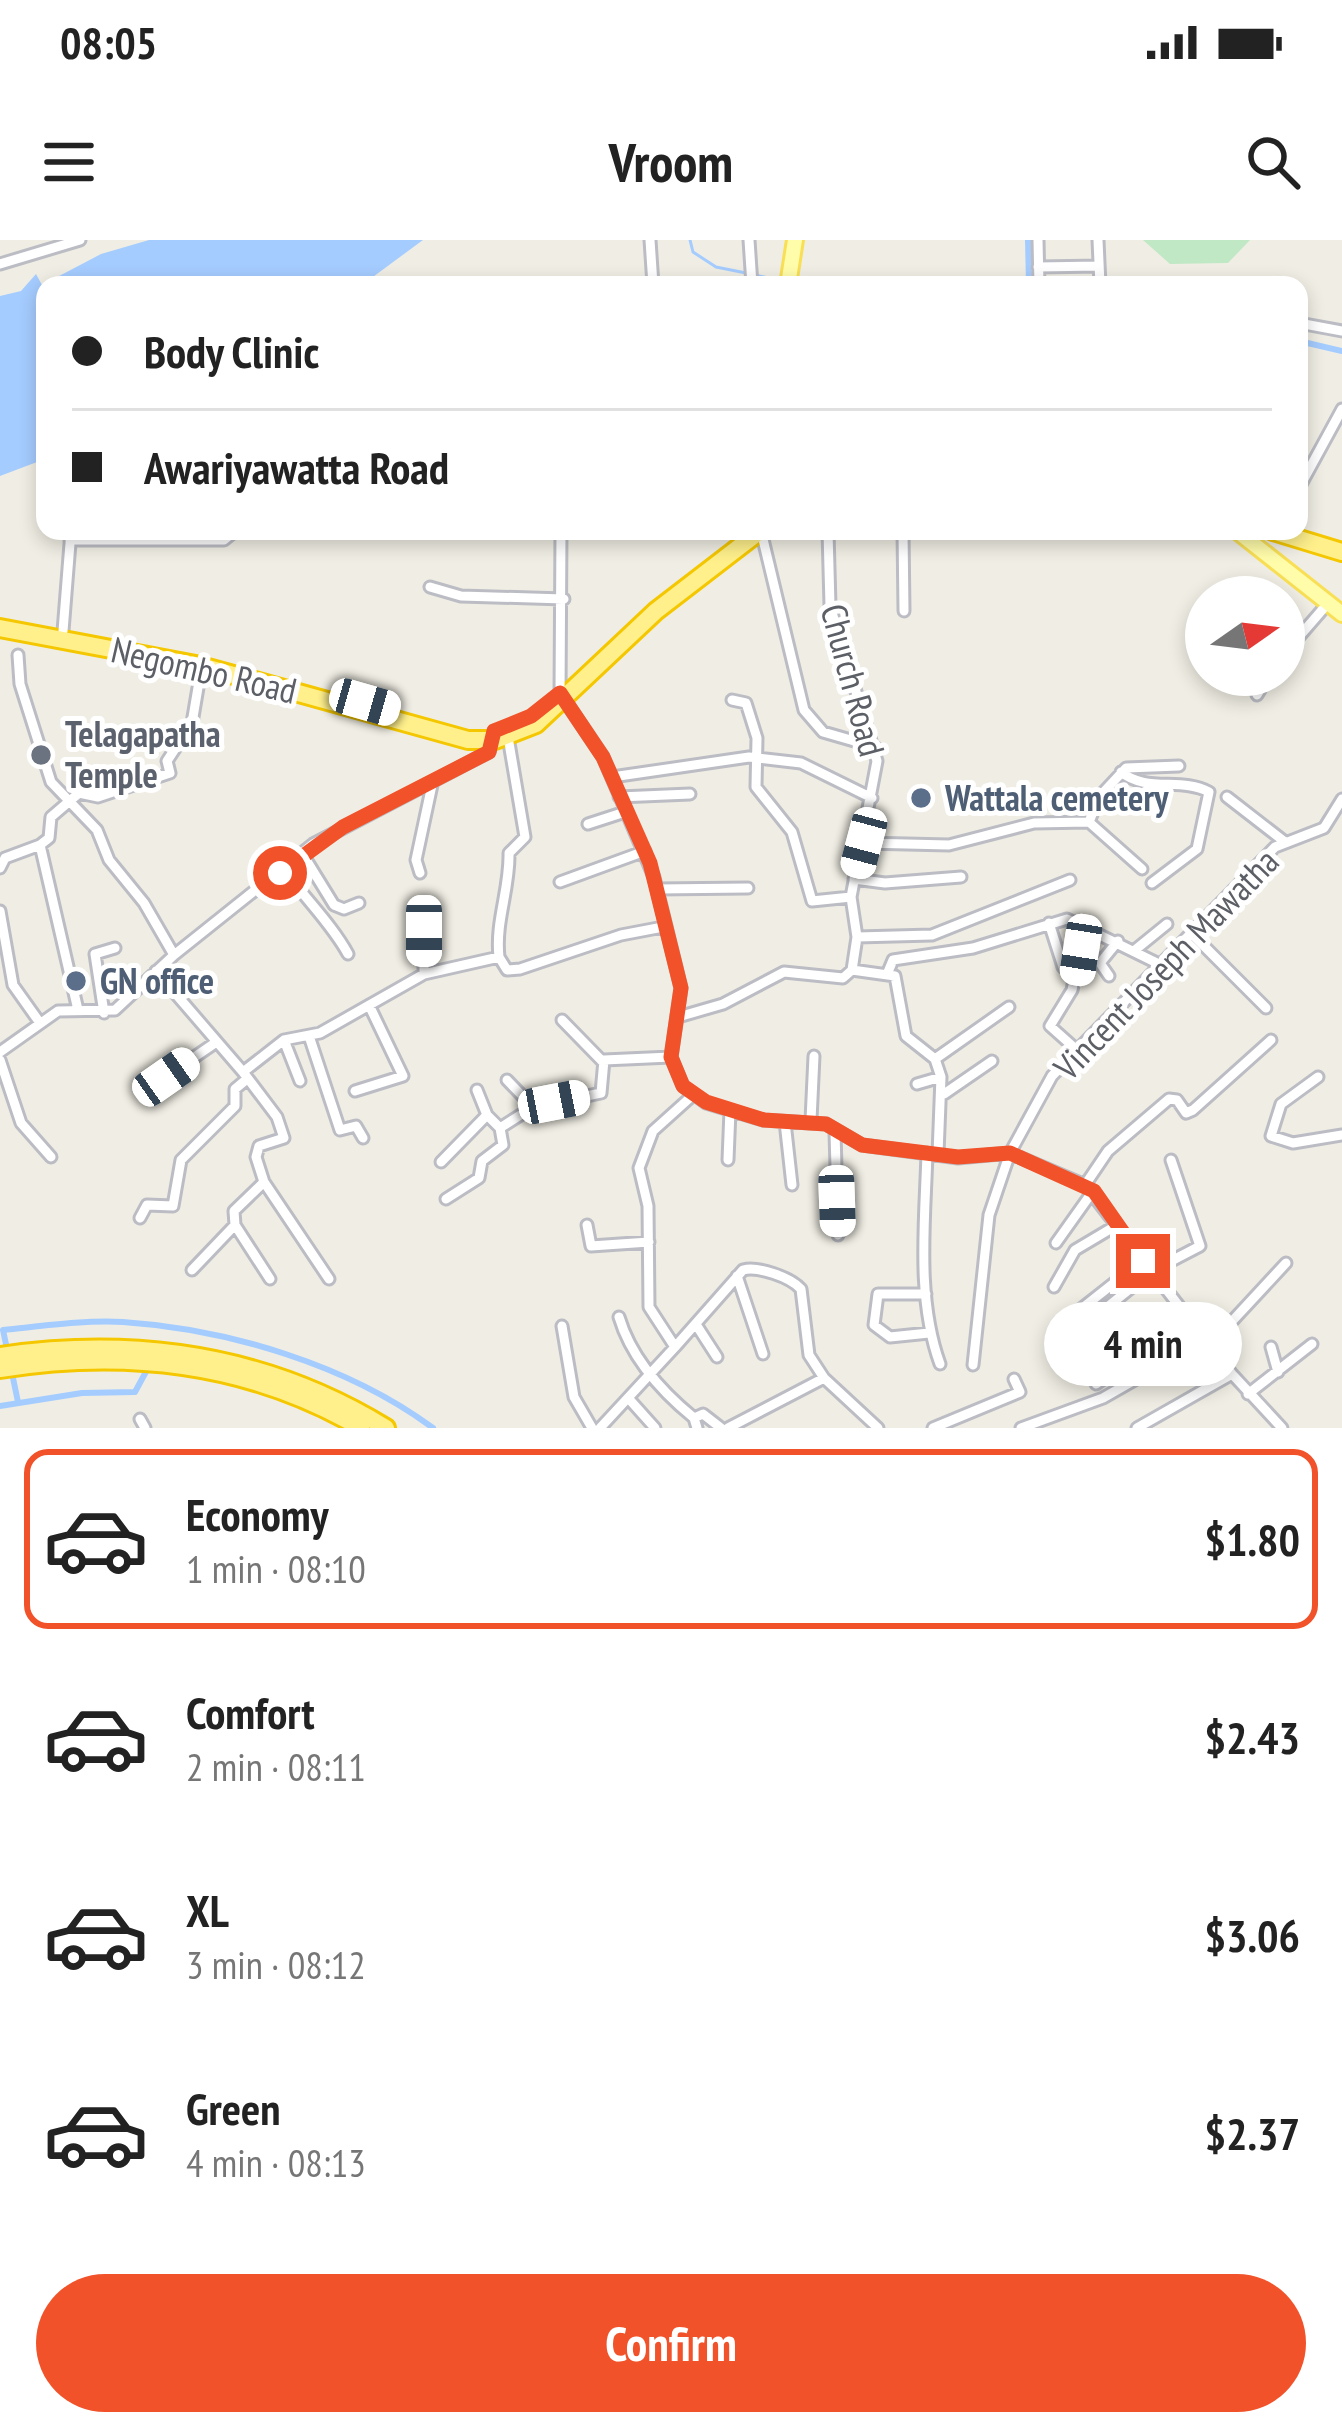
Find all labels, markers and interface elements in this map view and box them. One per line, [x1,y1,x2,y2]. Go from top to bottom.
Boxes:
text: 08:05 [60,13,157,71]
text: Vroom [609,127,733,197]
icon: menu [36,129,102,195]
icon: search [1240,129,1306,195]
text: Body Clinic [144,322,319,380]
text: Awariyawatta Road [144,438,449,496]
north arrow [1185,576,1305,696]
map controls [1185,576,1305,696]
street label: Church Road [811,599,896,761]
street label: Negombo Road [107,625,301,714]
car [325,675,405,729]
place label: Telagapatha Temple [65,710,221,798]
marker: Telagapatha Temple [28,742,54,768]
place label: Wattala cemetery [944,774,1169,821]
marker: Wattala cemetery [908,785,934,811]
car [837,804,891,882]
street label: Vincent Joseph Mawatha [1042,838,1288,1090]
route start [253,846,307,900]
car [406,895,442,967]
car [1058,912,1104,988]
place label: GN office [100,957,214,1004]
marker: GN office [63,968,89,994]
car [126,1042,206,1112]
car [515,1077,593,1127]
car [818,1164,856,1238]
route end [1116,1234,1170,1288]
callout: 4 min [1044,1303,1242,1387]
text: 4 min [1104,1318,1182,1369]
icon: car [42,1485,150,1593]
text: Economy [186,1485,329,1543]
text: $1.80 [1204,1510,1300,1568]
text: 1 min · 08:10 [186,1543,366,1594]
icon: car [42,1683,150,1791]
text: Comfort [186,1683,315,1741]
text: $2.43 [1204,1708,1300,1766]
text: 2 min · 08:11 [186,1741,366,1792]
icon: car [42,1881,150,1989]
text: XL [186,1881,229,1939]
text: $3.06 [1204,1906,1300,1964]
text: 3 min · 08:12 [186,1939,366,1990]
icon: car [42,2079,150,2187]
text: Green [186,2079,281,2137]
text: $2.37 [1204,2104,1300,2162]
text: 4 min · 08:13 [186,2137,366,2188]
button: Confirm [36,2274,1306,2412]

